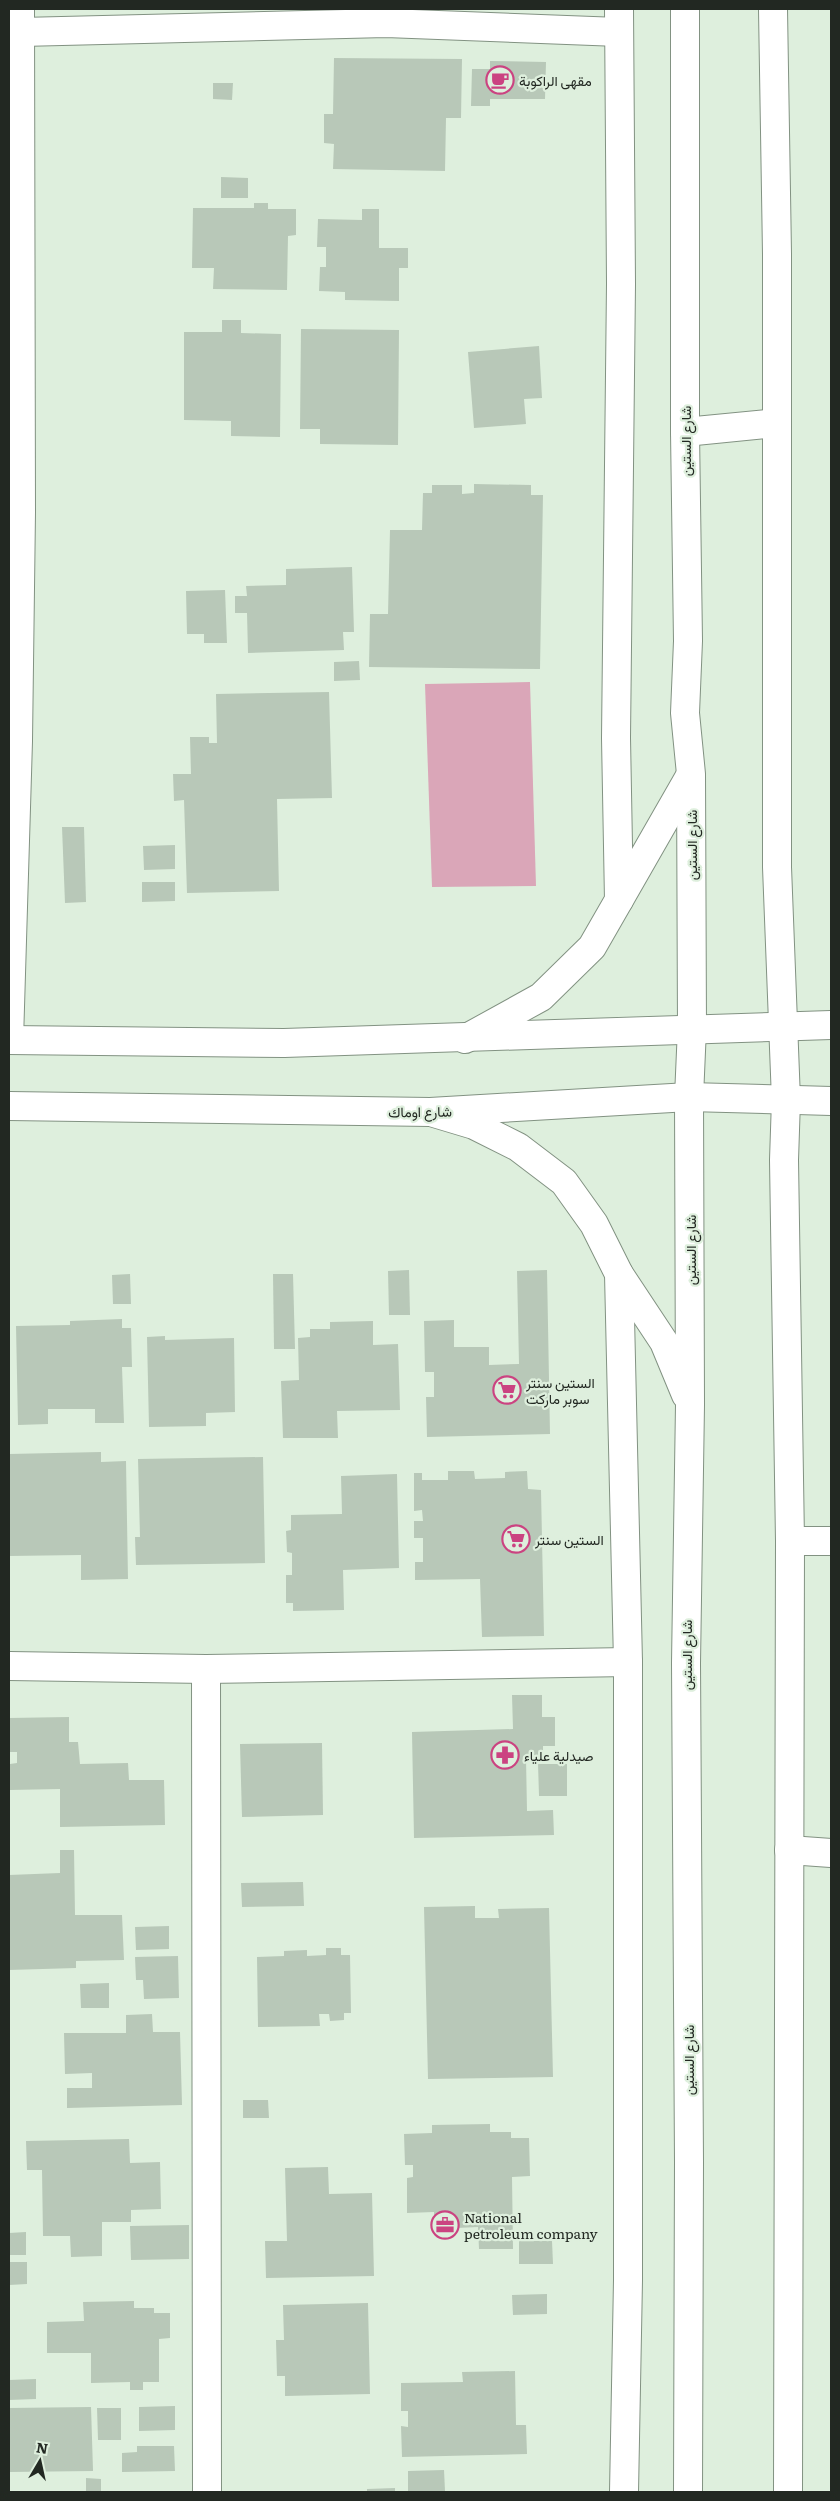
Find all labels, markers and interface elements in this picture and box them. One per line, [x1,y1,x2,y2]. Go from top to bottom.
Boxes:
cafe icon: مقهى الراكوبة [485,65,515,95]
place label: مقهى الراكوبة [519,70,592,90]
street label: شارع الستين [675,406,697,476]
street label: شارع الستين [681,810,703,880]
street label: شارع اوماك [388,1100,452,1124]
street label: شارع الستين [680,1215,702,1285]
place label: الستين سنتر سوبر ماركت [525,1372,595,1408]
supermarket icon: الستين سنتر سوبر ماركت [492,1375,522,1405]
supermarket icon: الستين سنتر [501,1524,531,1554]
place label: الستين سنتر [534,1529,604,1549]
street label: شارع الستين [676,1620,698,1690]
pharmacy icon: صيدلية علياء [490,1740,520,1770]
place label: صيدلية علياء [524,1745,594,1765]
street label: شارع الستين [678,2025,700,2095]
place label: National petroleum company [464,2207,598,2243]
office icon: National petroleum company [430,2210,460,2240]
north arrow [15,2436,65,2486]
text: N [35,2436,50,2458]

